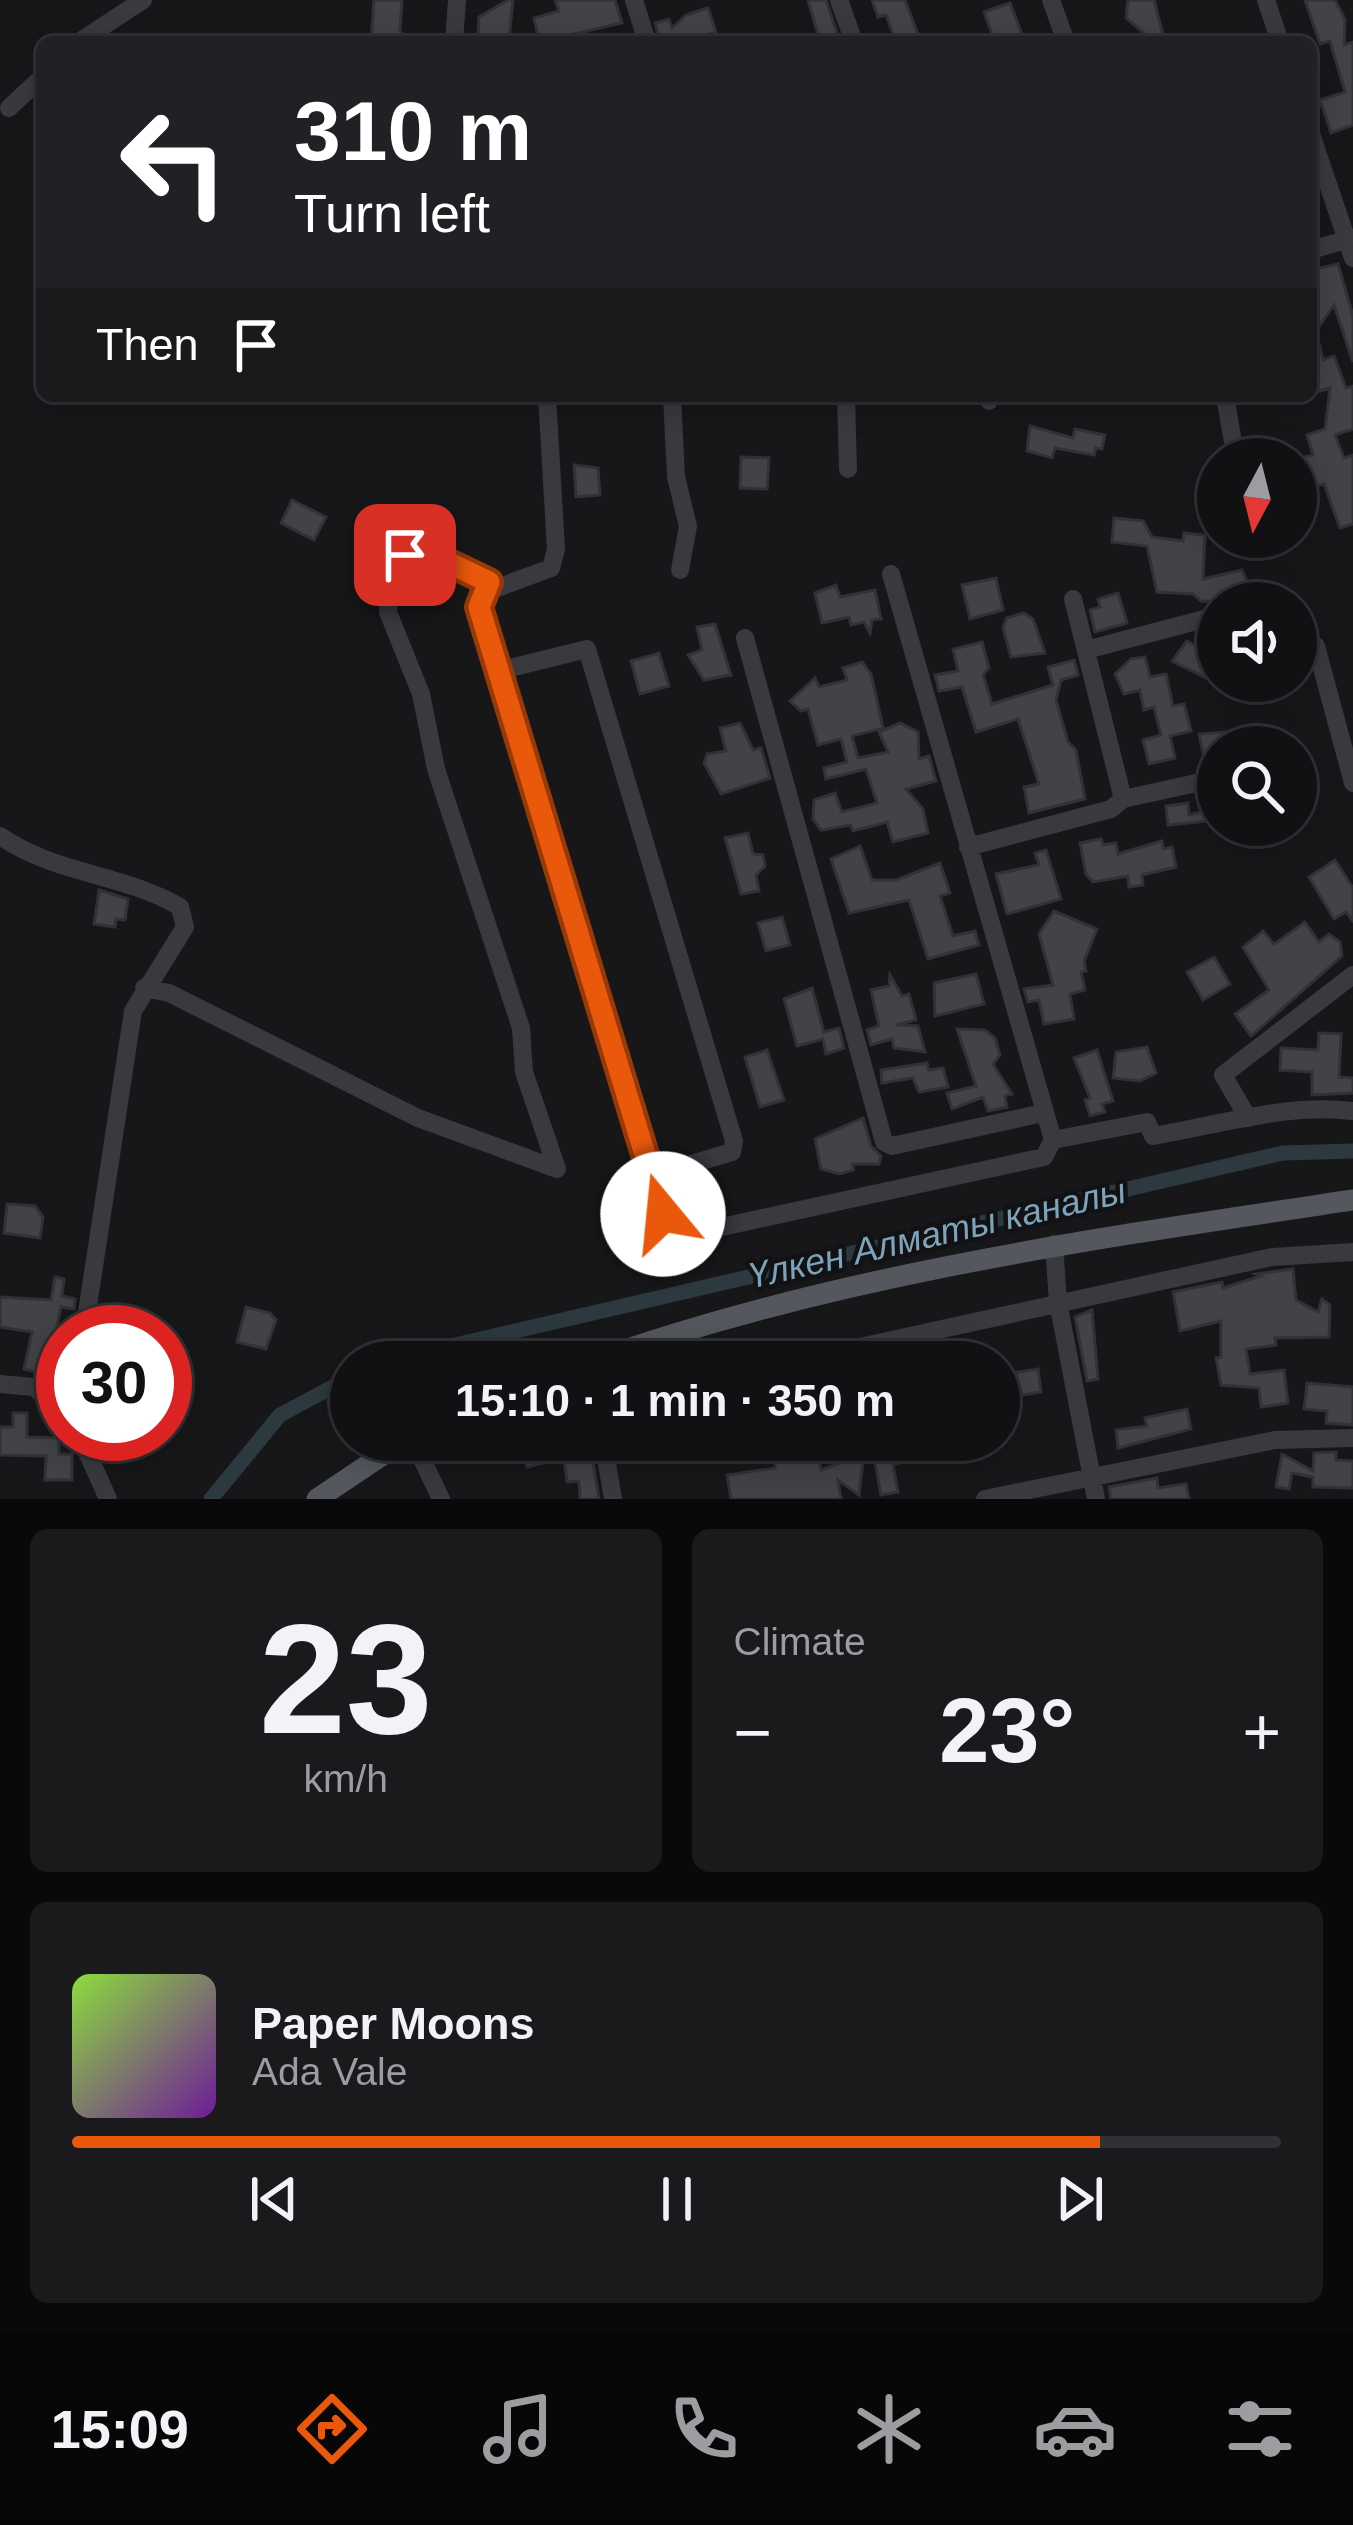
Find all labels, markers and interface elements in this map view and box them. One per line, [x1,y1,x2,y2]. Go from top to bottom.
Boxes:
icon: left [96,84,252,240]
text: 310 m [294,84,532,178]
text: Turn left [294,183,490,243]
icon: arrive [223,312,289,378]
text: Then [96,319,199,370]
north arrow [1197,438,1317,558]
map controls [1197,438,1317,846]
pin [354,504,456,606]
icon: arrive [372,522,438,588]
button: sound [1197,582,1317,702]
button: search [1197,726,1317,846]
position arrow [600,1151,726,1277]
water label: Үлкен Алматы каналы [744,1170,1130,1296]
speed limit sign: 30 [36,1305,192,1461]
text: 15:10 · 1 min · 350 m [455,1375,895,1426]
text: 23 [259,1592,433,1766]
text: Climate [734,1620,866,1663]
text: 23° [939,1681,1075,1781]
text: − [734,1695,772,1769]
text: + [1242,1695,1281,1769]
text: km/h [303,1757,388,1800]
text: Paper Moons [252,1998,535,2049]
text: Ada Vale [252,2050,407,2093]
icon: previous [241,2166,307,2232]
icon: pause [644,2166,710,2232]
icon: next [1047,2166,1113,2232]
icon: directions [290,2387,374,2471]
icon: music [476,2387,560,2471]
icon: phone [662,2387,746,2471]
icon: climate [847,2387,931,2471]
icon: car [1033,2387,1117,2471]
icon: filters [1218,2387,1302,2471]
text: 15:09 [51,2399,189,2459]

